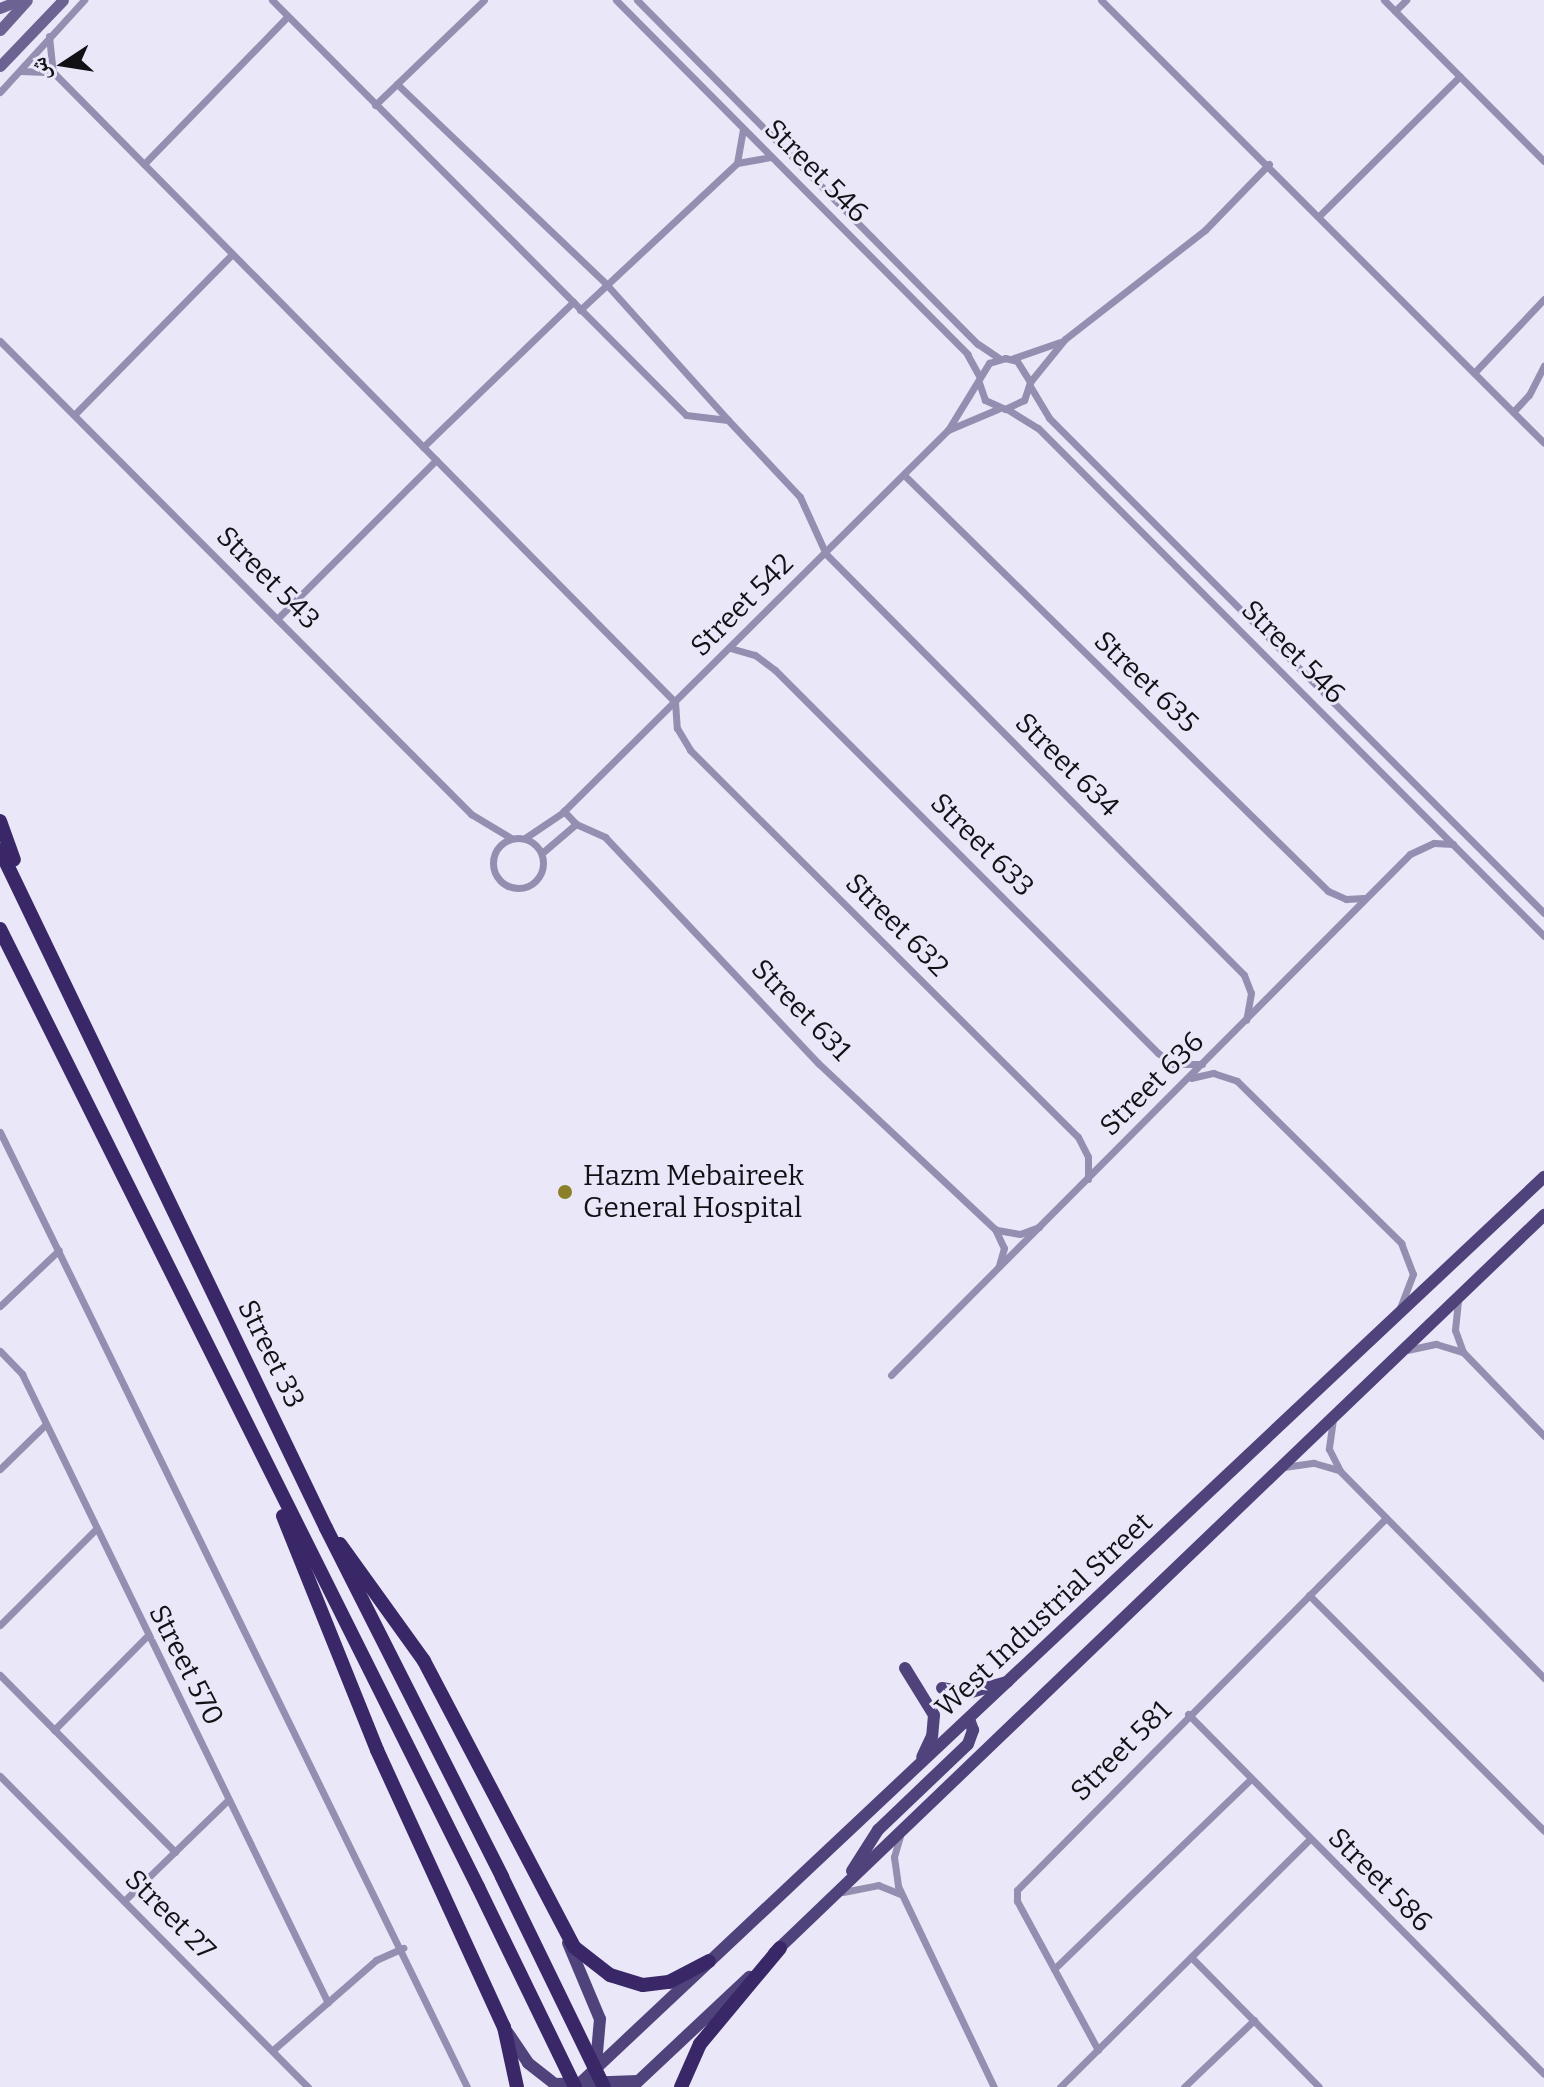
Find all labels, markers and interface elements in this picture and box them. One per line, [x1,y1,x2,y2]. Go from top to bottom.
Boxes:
north arrow [24,24,104,104]
text: ش [24,55,56,83]
street label: Street 546 [757,112,875,230]
street label: Street 543 [209,519,327,637]
street label: Street 542 [684,547,800,663]
street label: Street 546 [1234,593,1352,711]
street label: Street 635 [1087,624,1205,740]
street label: Street 634 [1008,706,1126,824]
street label: Street 633 [923,786,1041,904]
street label: Street 632 [838,866,956,984]
street label: Street 631 [744,952,858,1068]
street label: Street 636 [1093,1025,1211,1143]
place label: Hazm Mebaireek General Hospital [583,1159,804,1225]
marker: Hazm Mebaireek General Hospital [554,1181,576,1203]
street label: Street 33 [230,1294,312,1414]
street label: West Industrial Street [929,1506,1159,1724]
street label: Street 570 [141,1599,231,1731]
street label: Street 581 [1064,1694,1178,1808]
street label: Street 586 [1321,1821,1439,1939]
street label: Street 27 [118,1863,222,1967]

